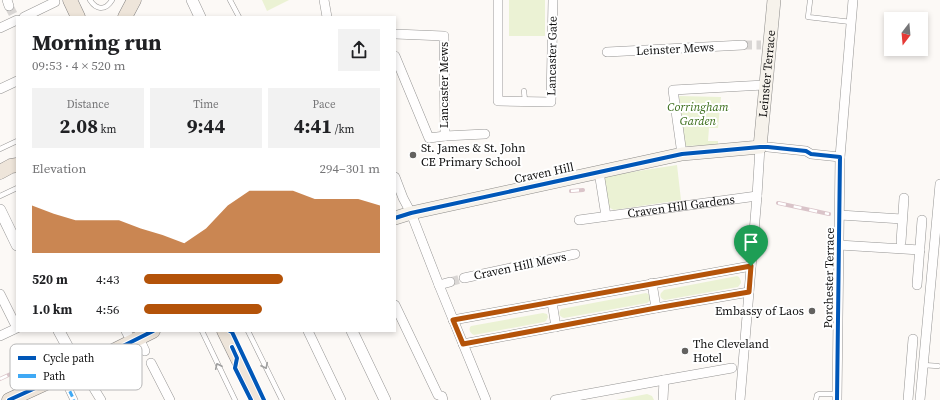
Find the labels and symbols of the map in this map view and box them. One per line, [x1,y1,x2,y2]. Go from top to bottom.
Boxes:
north arrow [884,12,928,56]
street label: Lancaster Gate [543,16,561,96]
street label: Leinster Terrace [755,29,779,118]
street label: Leinster Mews [636,39,714,59]
street label: Lancaster Mews [436,42,452,128]
park label: Corringham Garden [667,99,729,129]
place label: St. James & St. John CE Primary School [421,140,525,170]
marker: St. James & St. John CE Primary School [408,150,418,160]
street label: Craven Hill [513,159,576,187]
street label: Craven Hill Gardens [626,191,736,221]
pin [734,225,768,266]
street label: Porchester Terrace [820,227,838,329]
street label: Craven Hill Mews [472,248,568,284]
place label: Embassy of Laos [715,303,804,319]
marker: Embassy of Laos [807,306,817,316]
place label: The Cleveland Hotel [693,336,769,366]
legend [10,344,142,390]
marker: The Cleveland Hotel [680,346,690,356]
text: Cycle path [43,351,95,366]
one-way arrow [260,361,268,369]
one-way arrow [215,362,223,370]
text: Path [43,369,66,384]

